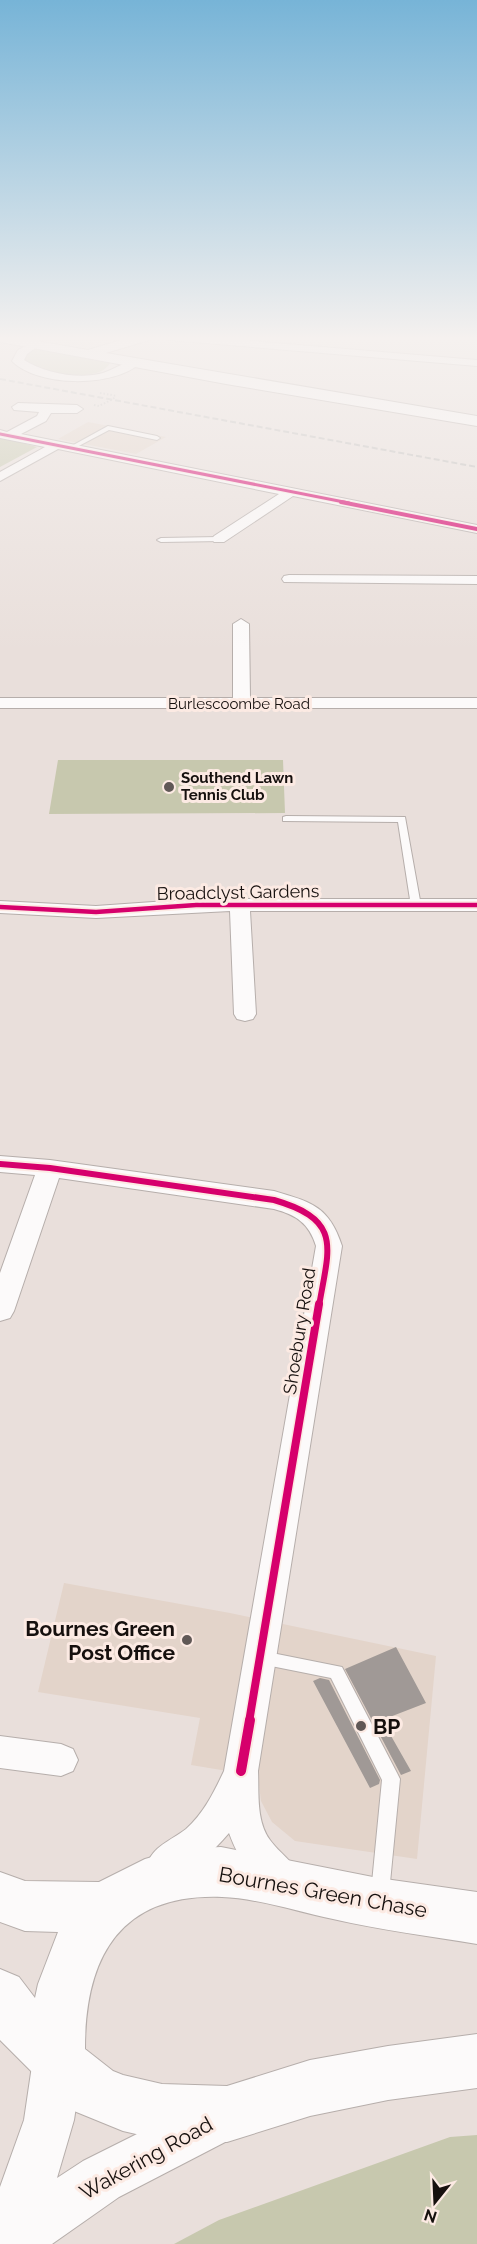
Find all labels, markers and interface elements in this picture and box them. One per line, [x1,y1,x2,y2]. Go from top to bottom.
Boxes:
street label: Burlescoombe Road [168,695,310,713]
place label: Southend Lawn Tennis Club [181,769,293,804]
marker: Southend Lawn Tennis Club [162,780,176,794]
street label: Broadclyst Gardens [156,880,320,904]
street label: Shoebury Road [279,1266,319,1396]
place label: Bournes Green Post Office [25,1616,175,1665]
marker: Bournes Green Post Office [180,1633,194,1647]
place label: BP [373,1714,400,1739]
marker: BP [354,1719,368,1733]
street label: Bournes Green Chase [217,1861,429,1923]
street label: Wakering Road [75,2111,217,2205]
north arrow [405,2172,465,2232]
text: N [422,2205,439,2227]

